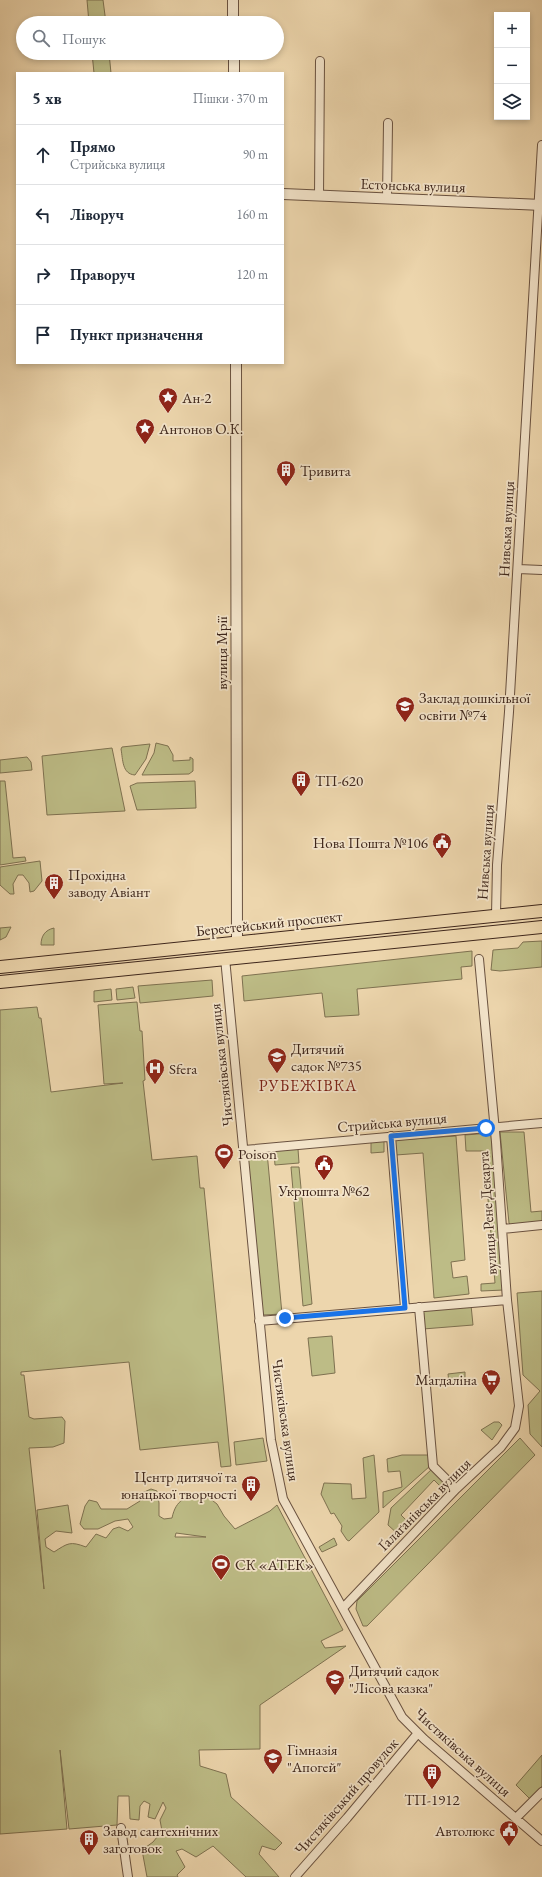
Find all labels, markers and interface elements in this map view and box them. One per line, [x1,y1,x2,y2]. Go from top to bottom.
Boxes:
map controls [494,12,530,120]
button: + [494,12,530,48]
search box [16,16,284,60]
icon: search [30,27,52,49]
text: Пошук [62,29,106,48]
button: − [494,48,530,84]
button: layers [494,84,530,120]
text: 5 хв [32,87,62,109]
text: Пішки · 370 m [193,90,268,107]
text: Прямо [70,137,115,156]
icon: ahead [32,144,54,166]
text: 90 m [243,146,268,163]
text: Стрийська вулиця [70,156,165,173]
street label: Естонська вулиця [360,174,466,196]
icon: left [32,204,54,226]
text: Ліворуч [70,205,124,224]
text: 160 m [237,206,268,223]
icon: right [32,264,54,286]
text: Праворуч [70,265,135,284]
text: 120 m [237,266,268,283]
icon: arrive [32,324,54,346]
text: Пункт призначення [70,325,203,344]
place icon: Ан-2 [157,386,179,414]
place label: Ан-2 [181,388,212,407]
place icon: Антонов О.К. [134,417,156,445]
place label: Антонов О.К. [158,419,243,438]
building icon: Тривита [275,459,297,487]
place label: Тривита [300,461,351,480]
street label: Нивська вулиця [494,480,518,577]
street label: вулиця Мрії [212,616,231,690]
place label: Заклад дошкільної освіти №74 [419,688,531,724]
school or university icon: Заклад дошкільної освіти №74 [394,695,416,723]
building icon: ТП-620 [290,769,312,797]
place label: ТП-620 [315,771,363,790]
street label: Нивська вулиця [472,803,498,901]
public building icon: Нова Пошта №106 [431,831,453,859]
place label: Нова Пошта №106 [313,833,428,852]
place label: Прохідна заводу Авіант [68,865,150,901]
building icon: Прохідна заводу Авіант [43,872,65,900]
street label: Берестейський проспект [195,906,343,940]
street label: Чистяківська вулиця [205,1002,237,1127]
place label: Дитячий садок №735 [291,1039,362,1075]
school or university icon: Дитячий садок №735 [266,1046,288,1074]
hospital icon: Sfera [144,1057,166,1085]
place label: Sfera [169,1059,197,1078]
district label: РУБЕЖІВКА [259,1075,357,1096]
street label: Стрийська вулиця [336,1108,448,1136]
route start [477,1119,495,1137]
sports icon: Poison [213,1142,235,1170]
place label: Poison [238,1144,277,1163]
street label: вулиця Рене Декарта [473,1150,501,1276]
public building icon: Укрпошта №62 [313,1153,335,1181]
place label: Укрпошта №62 [277,1181,370,1200]
route end [276,1309,294,1327]
street label: Чистяківська вулиця [268,1358,304,1483]
supermarket icon: Магдаліна [480,1368,502,1396]
place label: Магдаліна [415,1370,477,1389]
street label: Ґалаґанівська вулиця [374,1453,475,1554]
place label: Центр дитячої та юнацької творчості [121,1467,237,1503]
building icon: Центр дитячої та юнацької творчості [240,1474,262,1502]
sports icon: СК «АТЕК» [210,1553,232,1581]
place label: СК «АТЕК» [235,1555,314,1574]
place label: Дитячий садок "Лісова казка" [349,1661,439,1697]
school or university icon: Дитячий садок "Лісова казка" [324,1668,346,1696]
street label: Чистяківська вулиця [411,1704,515,1801]
street label: Чистяківський провулок [290,1734,402,1858]
place label: Гімназія "Апогей" [287,1740,341,1776]
school or university icon: Гімназія "Апогей" [262,1747,284,1775]
building icon: ТП-1912 [421,1762,443,1790]
place label: ТП-1912 [404,1790,460,1809]
public building icon: Автолюкс [498,1819,520,1847]
place label: Завод сантехнічних заготовок [103,1821,219,1857]
place label: Автолюкс [434,1821,495,1840]
building icon: Завод сантехнічних заготовок [78,1828,100,1856]

